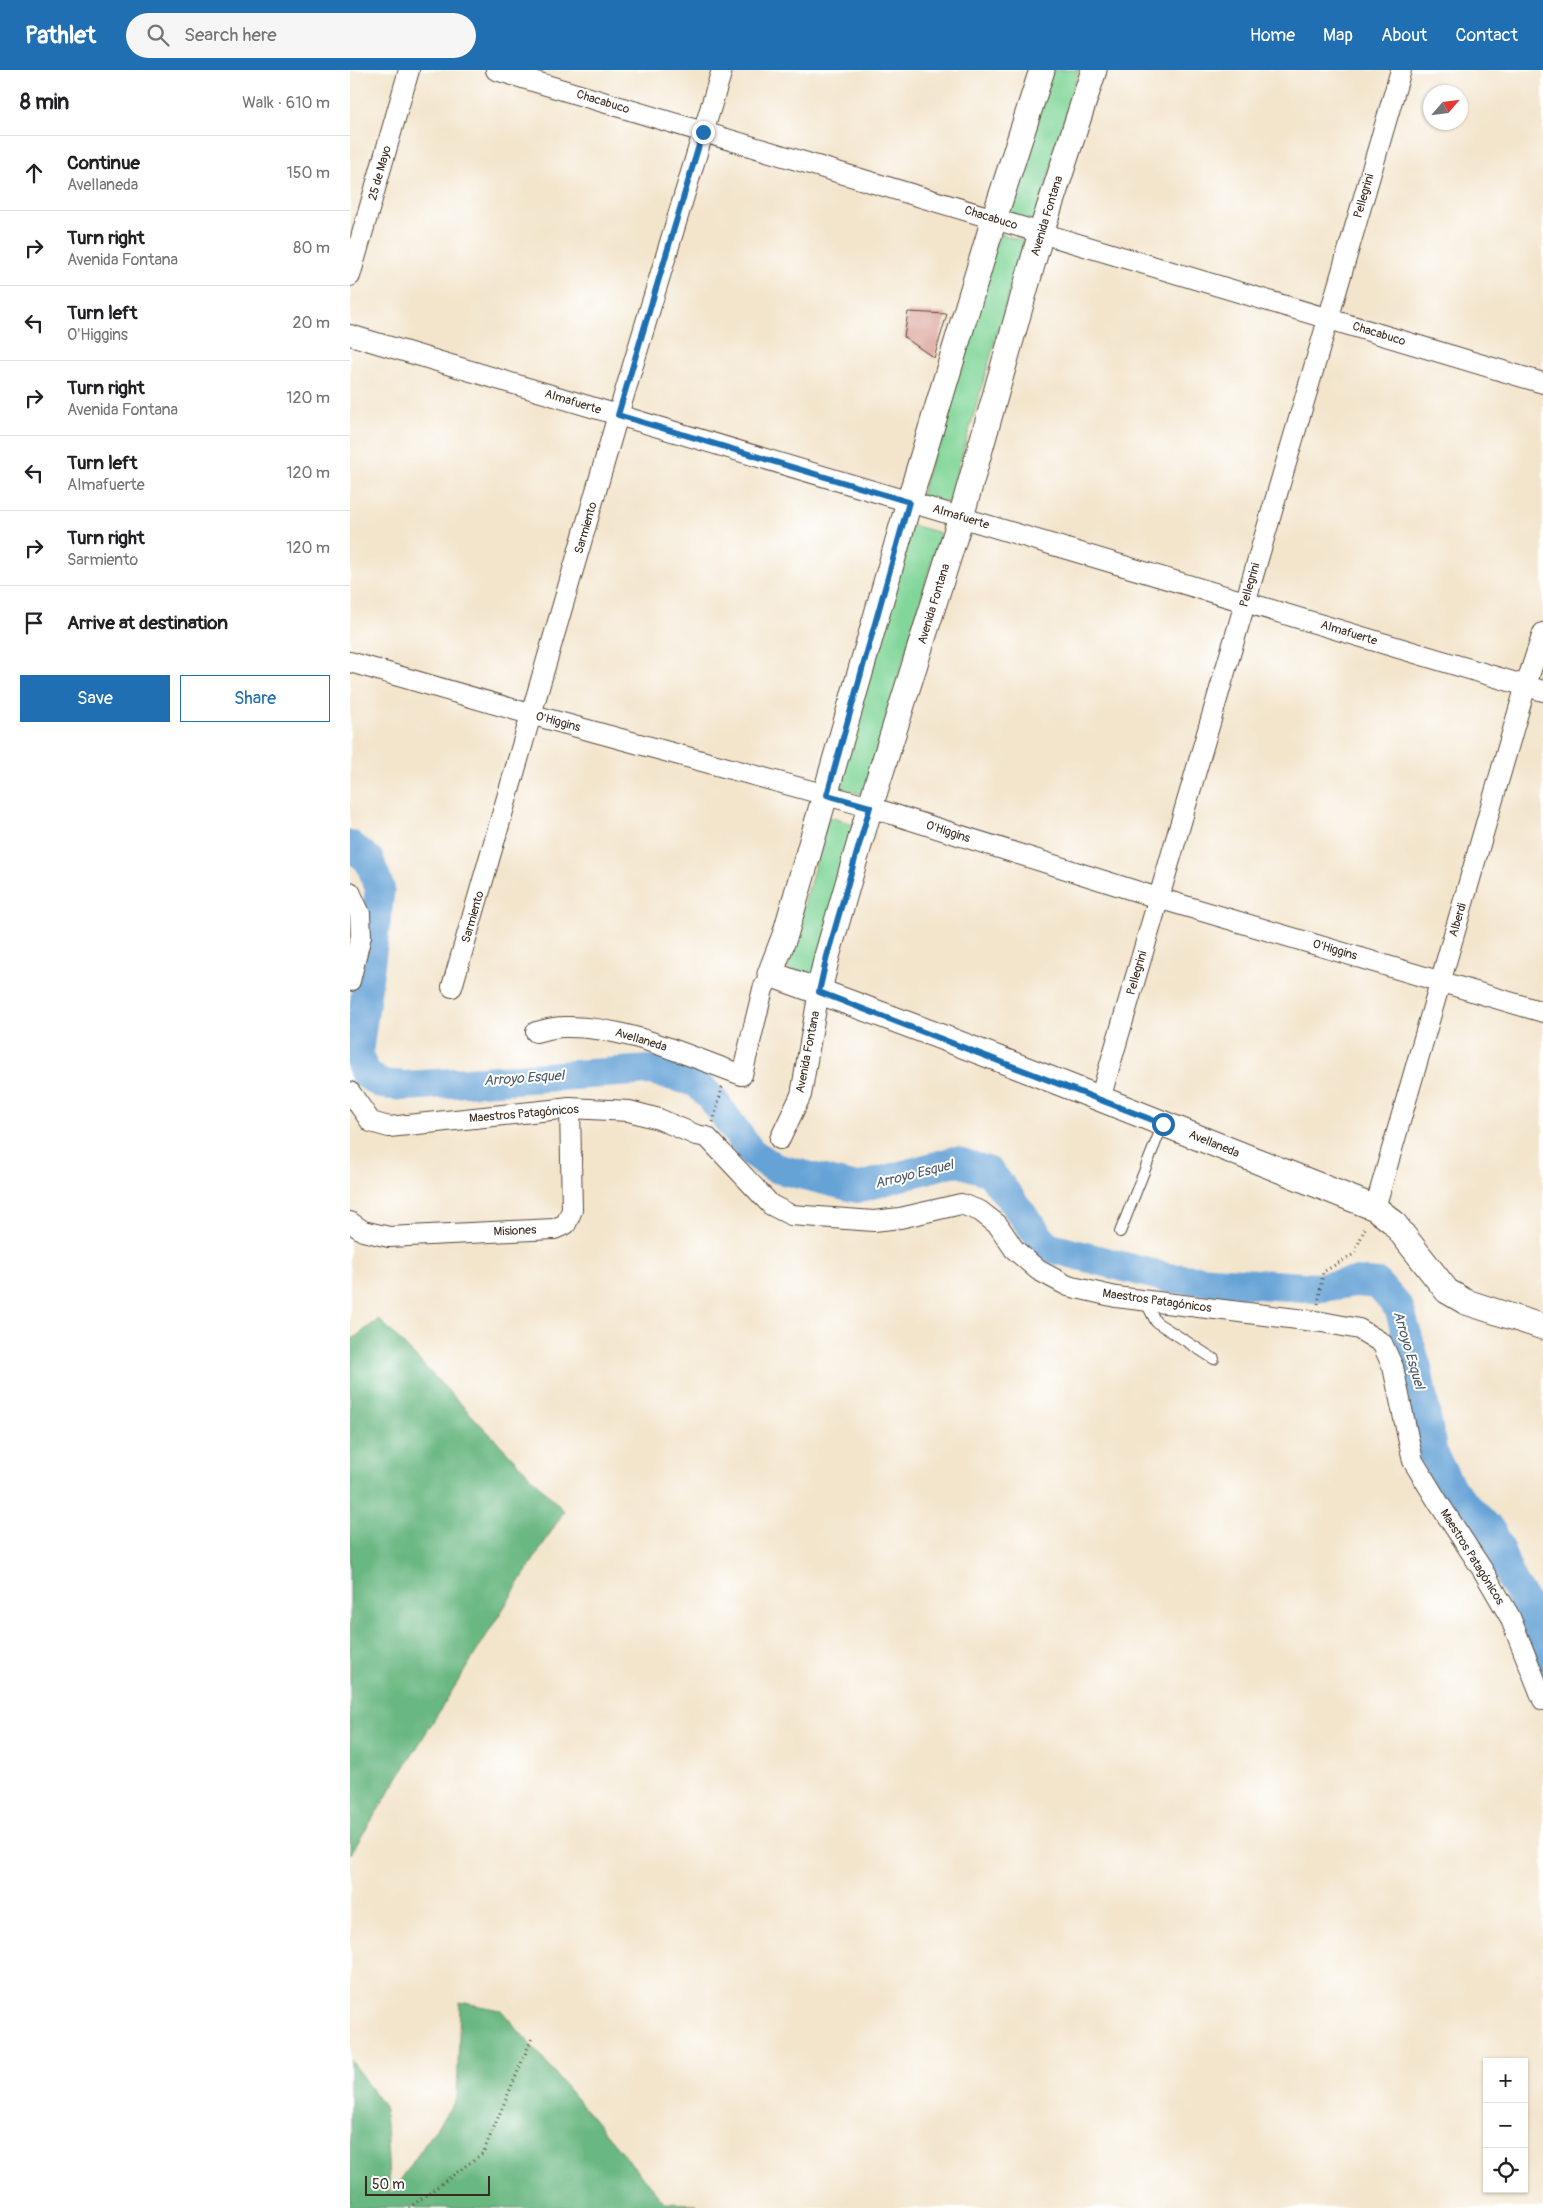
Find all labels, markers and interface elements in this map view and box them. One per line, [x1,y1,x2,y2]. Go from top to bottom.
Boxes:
search box [126,13,476,58]
text: Pathlet [25,21,96,50]
icon: search [144,21,172,49]
text: Search here [184,23,277,47]
text: Home [1250,24,1295,47]
text: Map [1323,24,1353,47]
text: About [1381,24,1427,47]
text: Contact [1455,24,1518,47]
north arrow [1423,85,1468,130]
street label: Chacabuco [575,87,632,117]
text: 8 min [20,89,69,116]
text: Walk · 610 m [242,93,330,113]
route end [692,121,715,144]
street label: 25 de Mayo [365,143,395,202]
text: Continue [67,151,140,175]
icon: ahead [20,159,48,187]
text: 150 m [286,163,330,183]
street label: Pellegrini [1351,172,1377,220]
street label: Avenida Fontana [1028,174,1066,258]
text: Avellaneda [67,175,138,195]
street label: Chacabuco [963,203,1020,233]
text: Turn right [67,226,145,250]
icon: right [20,234,48,262]
text: 80 m [293,238,330,258]
text: Avenida Fontana [67,250,178,270]
text: Turn left [67,301,137,325]
icon: left [20,309,48,337]
text: 20 m [292,313,330,333]
street label: Chacabuco [1351,319,1408,349]
text: O'Higgins [67,325,128,345]
text: Turn right [67,376,145,400]
icon: right [20,384,48,412]
street label: Almafuerte [543,386,603,418]
text: 120 m [286,388,330,408]
text: Avenida Fontana [67,400,178,420]
text: Turn left [67,451,137,475]
icon: left [20,459,48,487]
text: 120 m [286,463,330,483]
text: Almafuerte [67,475,145,495]
street label: Sarmiento [571,500,601,556]
street label: Almafuerte [931,501,991,533]
text: Turn right [67,526,145,550]
icon: right [20,534,48,562]
text: 120 m [286,538,330,558]
text: Sarmiento [67,550,138,570]
street label: Pellegrini [1237,561,1263,609]
street label: Avenida Fontana [915,562,953,646]
icon: arrive [20,609,48,637]
text: Arrive at destination [67,611,228,635]
street label: Almafuerte [1319,617,1379,649]
button: Save [20,675,170,722]
button: Share [180,675,330,722]
street label: O'Higgins [534,709,583,735]
street label: O'Higgins [924,818,973,846]
street label: Sarmiento [458,889,488,945]
street label: Alberdi [1446,901,1470,939]
street label: O'Higgins [1311,936,1360,964]
street label: Pellegrini [1124,949,1150,997]
street label: Avenida Fontana [793,1009,823,1094]
street label: Avellaneda [613,1025,669,1055]
water label: Arroyo Esquel [483,1067,566,1089]
street label: Maestros Patagónicos [469,1102,580,1126]
route start [1152,1113,1175,1136]
street label: Avellaneda [1186,1127,1242,1161]
water label: Arroyo Esquel [873,1156,957,1192]
street label: Misiones [493,1222,537,1240]
street label: Maestros Patagónicos [1101,1286,1213,1316]
water label: Arroyo Esquel [1390,1309,1429,1392]
street label: Maestros Patagónicos [1436,1506,1508,1608]
map controls [1483,2058,1528,2193]
button: + [1483,2058,1528,2103]
button: − [1483,2103,1528,2148]
button: locate [1483,2148,1528,2193]
scale bar [365,2173,490,2196]
text: 50 m [372,2176,405,2193]

